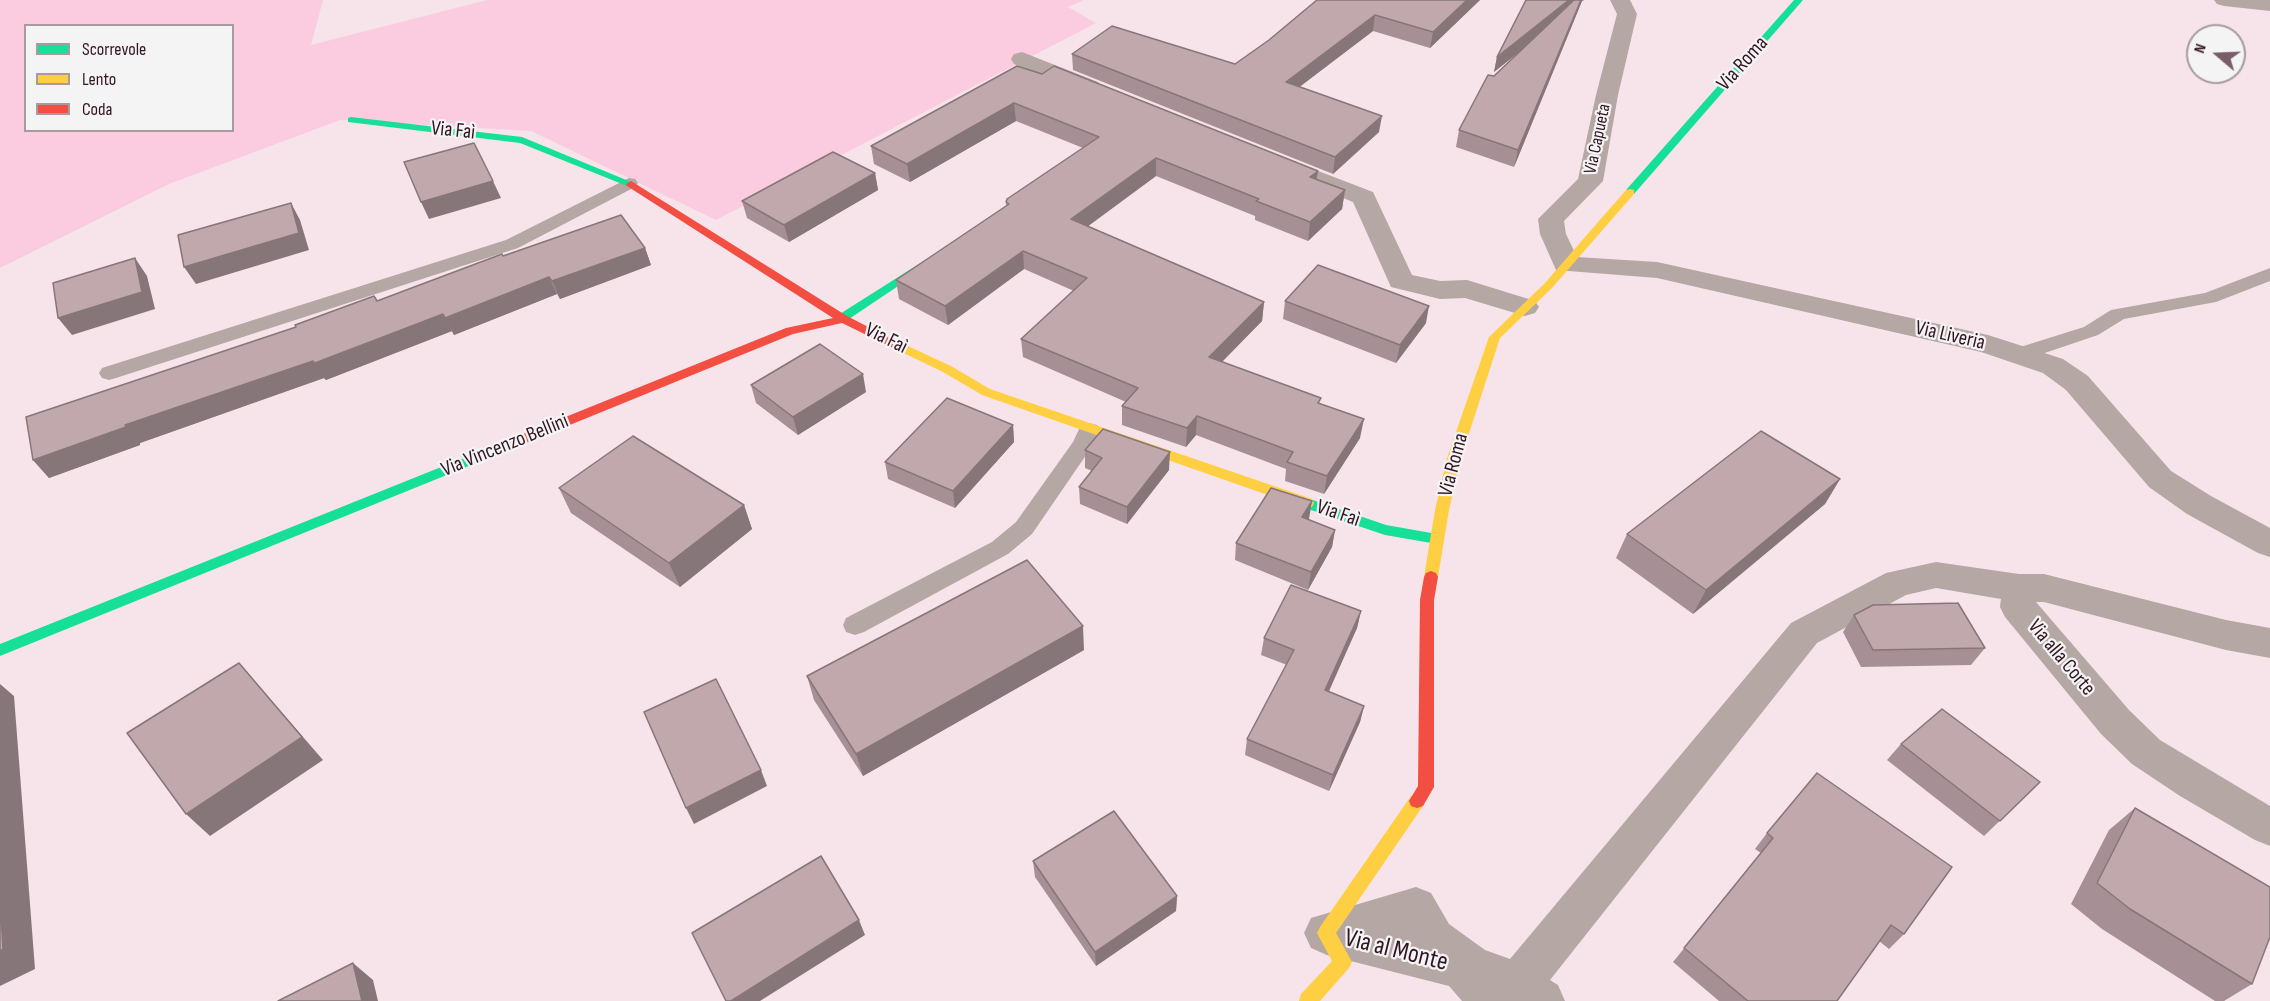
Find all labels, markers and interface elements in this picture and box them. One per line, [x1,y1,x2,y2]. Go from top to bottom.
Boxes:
legend [24,24,234,132]
north arrow [2186,24,2246,84]
street label: Via Roma [1712,32,1774,96]
text: Scorrevole [82,39,146,60]
text: N [2190,42,2211,56]
text: Lento [82,69,116,90]
text: Coda [82,99,112,120]
street label: Via Capueta [1580,102,1616,176]
street label: Via Faì [430,116,476,146]
street label: Via Liveria [1913,316,1987,356]
street label: Via Faì [861,318,911,360]
street label: Via Vincenzo Bellini [438,409,572,483]
street label: Via Roma [1433,431,1475,499]
street label: Via Faì [1313,495,1363,533]
street label: Via alla Corte [2022,615,2100,701]
street label: Via al Monte [1341,923,1451,979]

